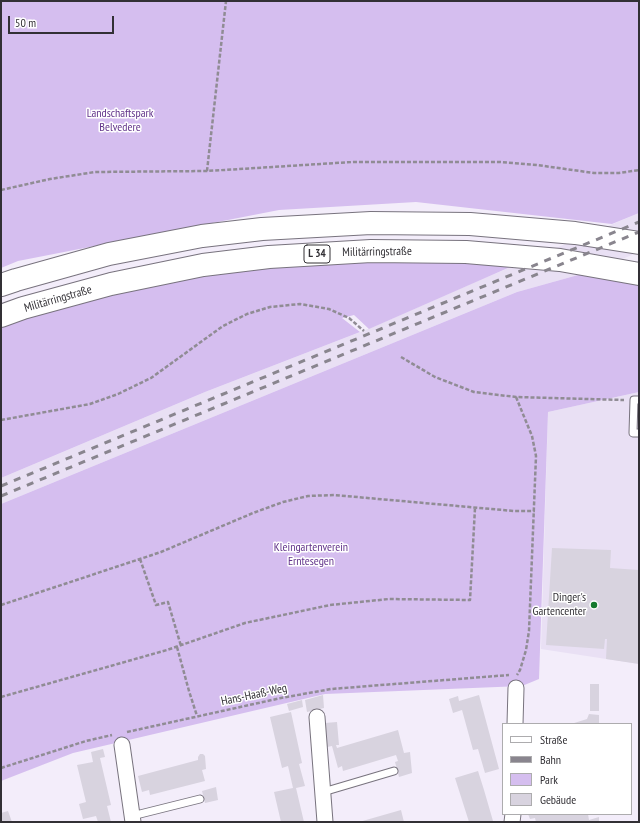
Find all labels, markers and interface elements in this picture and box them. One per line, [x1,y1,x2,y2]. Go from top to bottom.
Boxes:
scale bar [10,8,116,34]
text: 50 m [15,15,36,30]
park label: Landschaftspark Belvedere [87,107,153,135]
street label: Militärringstraße [342,244,412,260]
road number: L 34 [304,245,330,263]
street label: Militärringstraße [23,282,93,316]
park label: Kleingartenverein Erntesegen [274,541,348,569]
place label: Dinger's Gartencenter [533,591,586,619]
marker: Dinger's Gartencenter [589,600,599,610]
street label: Hans-Haaß-Weg [220,681,288,709]
legend [502,723,632,815]
text: Straße [540,732,567,747]
text: Bahn [540,752,561,767]
text: Park [540,772,558,787]
text: Gebäude [540,792,576,807]

